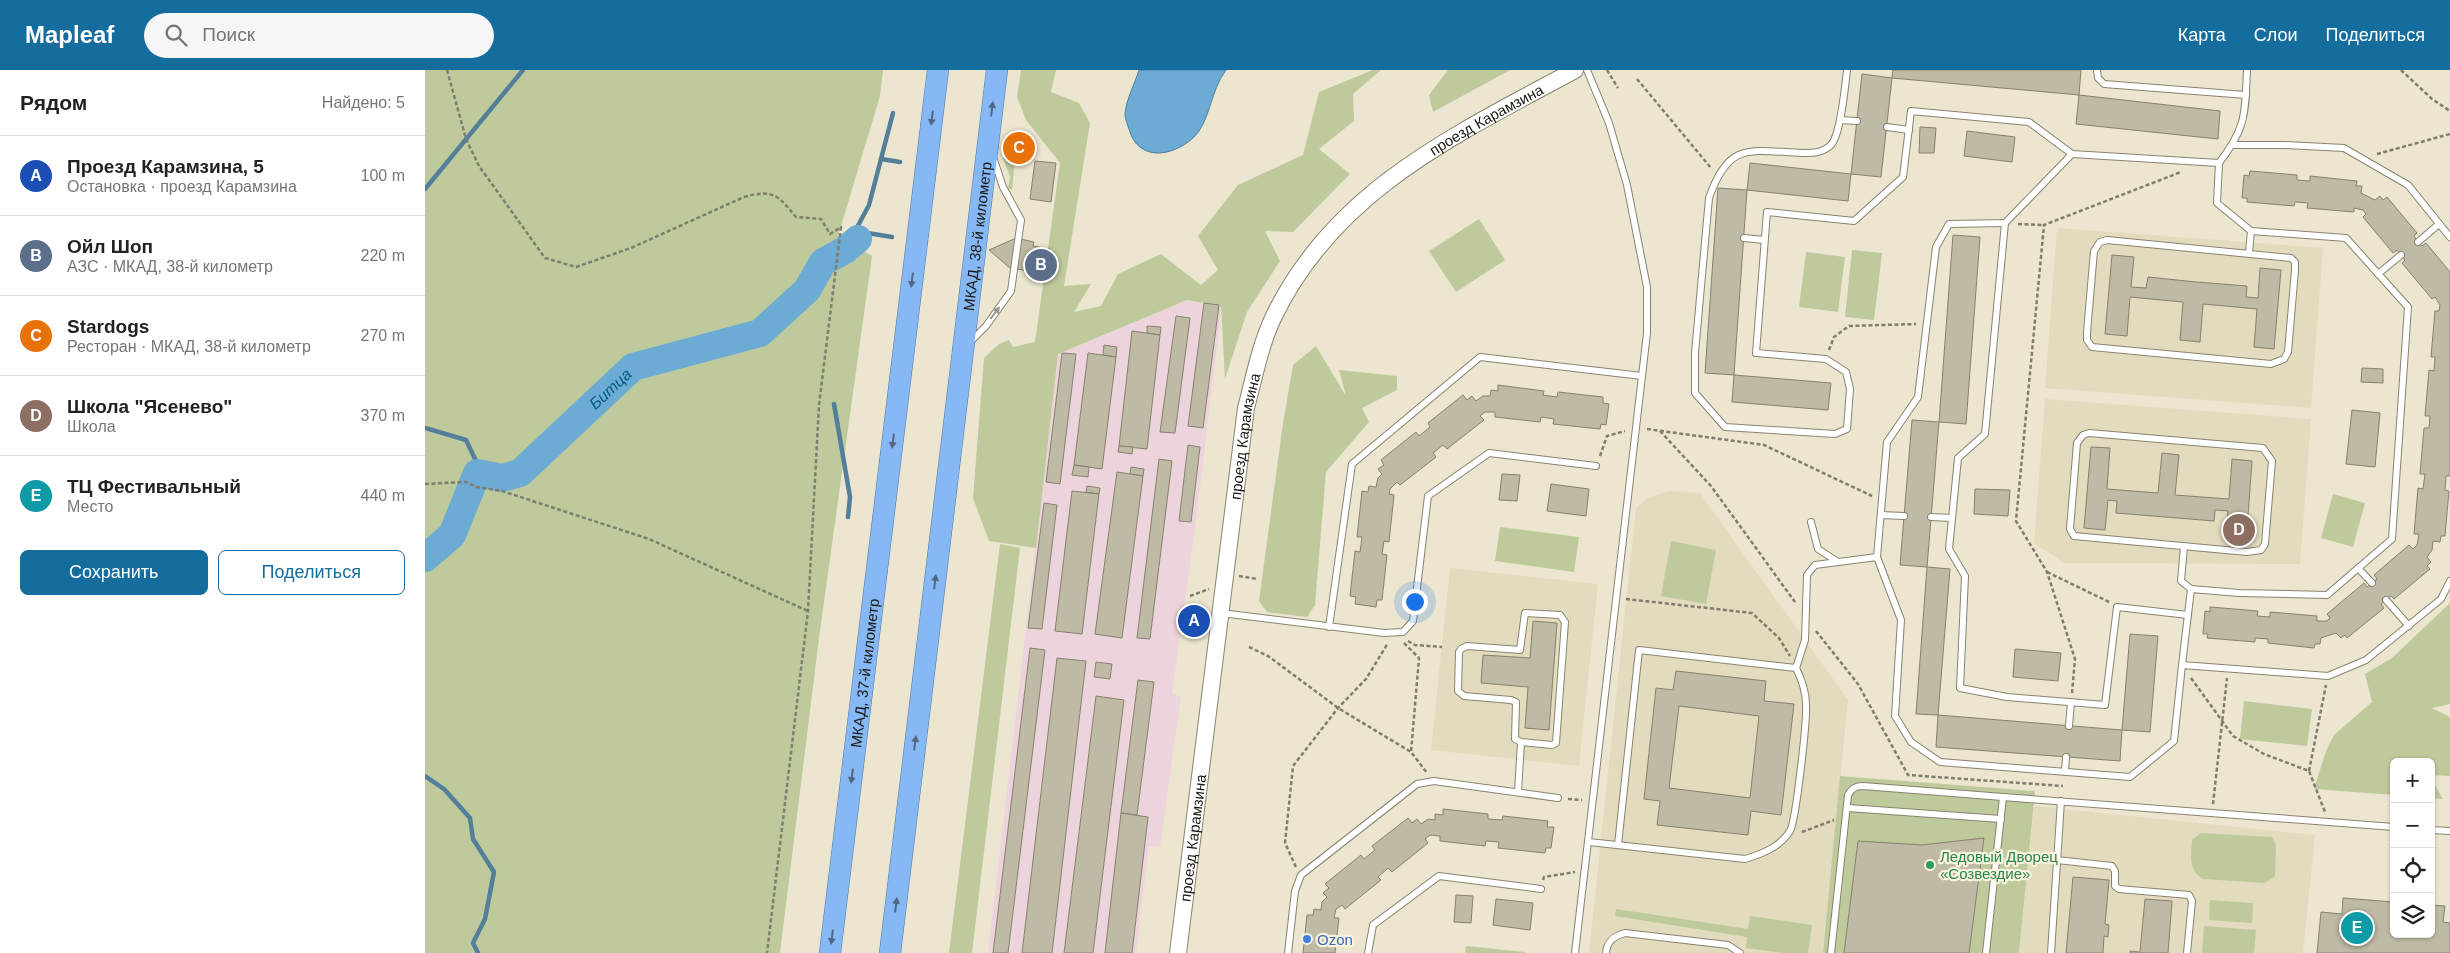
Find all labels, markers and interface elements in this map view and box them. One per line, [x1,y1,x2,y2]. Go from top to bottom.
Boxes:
search box [144,13,494,58]
text: Mapleaf [25,21,114,48]
icon: search [162,21,190,49]
text: Поиск [202,24,255,45]
text: Карта [2178,25,2226,45]
text: Слои [2254,25,2298,45]
text: Поделиться [2326,25,2425,45]
street label: проезд Карамзина [1426,80,1546,158]
text: Рядом [20,91,87,114]
text: Найдено: 5 [322,94,405,111]
one-way arrow [988,100,996,116]
one-way arrow [928,111,936,127]
pin: C [1003,129,1035,167]
text: Проезд Карамзина, 5 [67,156,264,177]
street label: МКАД, 38-й километр [959,161,994,312]
text: A [30,167,42,184]
text: 100 m [361,167,405,184]
text: Остановка · проезд Карамзина [67,178,297,195]
text: Ойл Шоп [67,236,153,257]
pin: B [1025,246,1057,284]
text: B [30,247,42,264]
text: 220 m [361,247,405,264]
text: АЗС · МКАД, 38-й километр [67,258,273,275]
one-way arrow [908,272,916,288]
one-way arrow [990,306,1000,320]
text: Stardogs [67,316,149,337]
text: C [30,327,42,344]
text: 270 m [361,327,405,344]
text: Ресторан · МКАД, 38-й километр [67,338,311,355]
water label: Битца [586,365,635,412]
street label: проезд Карамзина [1226,371,1263,501]
text: Школа "Ясенево" [67,396,232,417]
text: D [30,407,42,424]
text: 370 m [361,407,405,424]
text: Школа [67,418,116,435]
one-way arrow [889,433,897,449]
text: ТЦ Фестивальный [67,476,241,497]
text: E [31,487,41,504]
text: 440 m [361,487,405,504]
text: Место [67,498,113,515]
pin: D [2223,511,2255,549]
button: Сохранить [20,550,208,595]
button: Поделиться [218,550,405,595]
one-way arrow [931,574,939,590]
your location [1402,589,1428,615]
street label: МКАД, 37-й километр [847,598,882,749]
pin: A [1178,602,1210,640]
one-way arrow [911,735,919,751]
map controls [2390,758,2435,938]
button: + [2390,758,2435,803]
one-way arrow [848,768,856,784]
street label: проезд Карамзина [1176,773,1209,903]
button: − [2390,803,2435,848]
place label: Ледовый Дворец «Созвездие» [1940,848,2058,882]
button: locate [2390,848,2435,893]
marker: Ледовый Дворец «Созвездие» [1924,859,1936,871]
button: layers [2390,893,2435,938]
one-way arrow [892,896,900,912]
pin: E [2341,909,2373,947]
one-way arrow [828,929,836,945]
place label: Ozon [1317,931,1353,948]
marker: Ozon [1301,933,1313,945]

